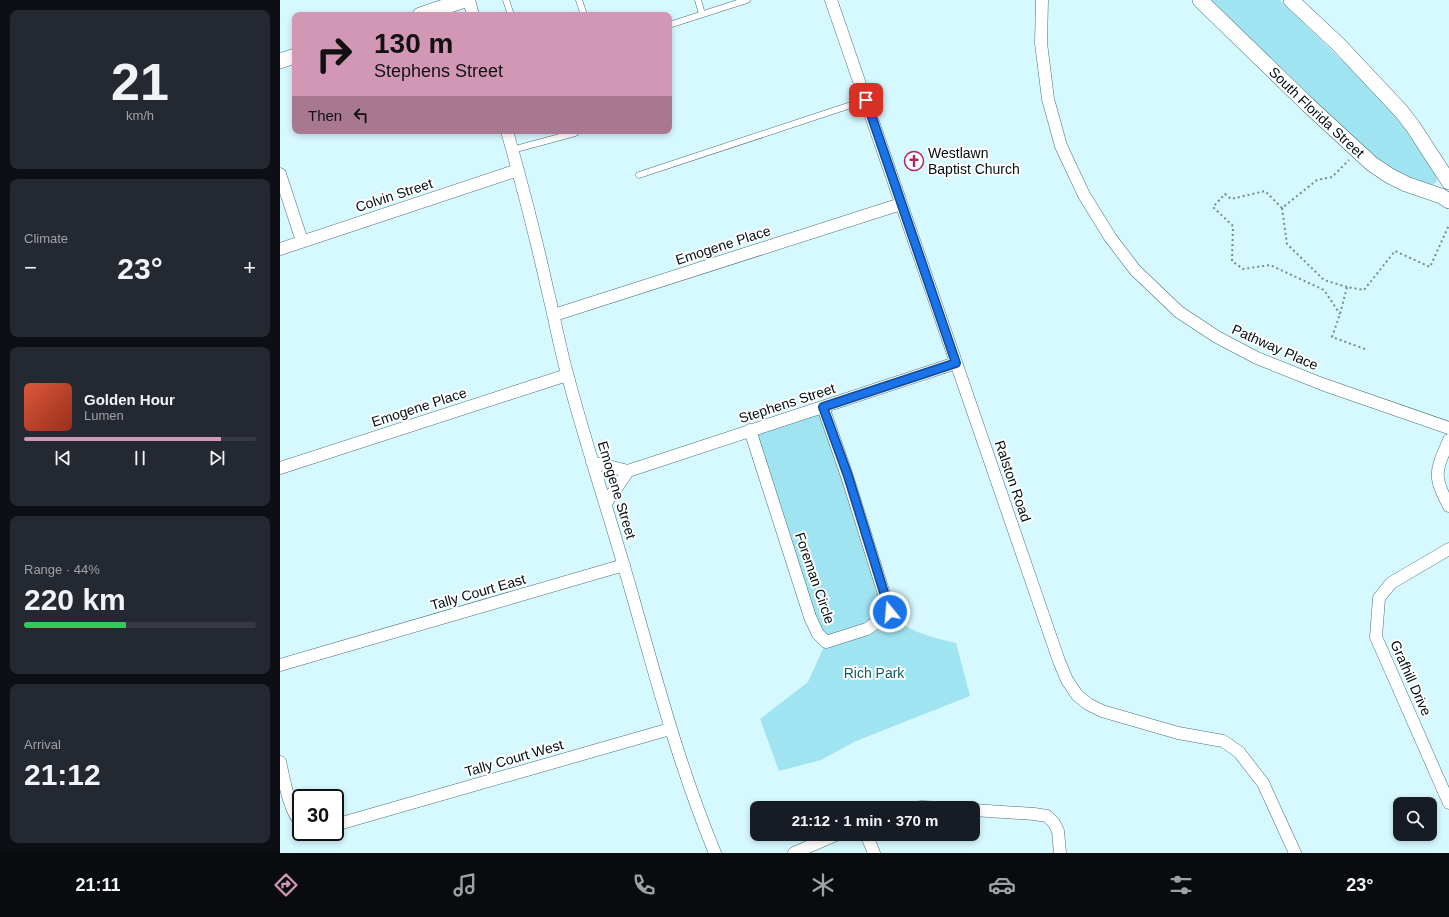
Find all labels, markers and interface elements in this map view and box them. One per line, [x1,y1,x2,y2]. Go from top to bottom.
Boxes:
icon: right [308,28,360,80]
text: 130 m [374,28,453,59]
text: 21 [111,53,169,111]
text: Stephens Street [374,61,503,81]
street label: South Florida Street [1266,64,1368,161]
pin [849,83,883,117]
icon: arrive [855,89,877,111]
icon: left [350,104,372,126]
text: Then [308,107,342,124]
text: km/h [126,108,154,123]
place label: Westlawn Baptist Church [928,145,1020,177]
church icon: Westlawn Baptist Church [903,150,925,172]
street label: Colvin Street [353,175,435,215]
street label: Emogene Place [674,222,773,268]
text: Climate [24,231,68,246]
text: 23° [117,252,163,285]
text: − [24,255,37,280]
text: + [243,255,256,280]
street label: Pathway Place [1229,321,1321,373]
street label: Stephens Street [737,380,837,426]
street label: Emogene Place [370,384,469,430]
text: Golden Hour [84,391,175,408]
text: Lumen [84,408,124,423]
street label: Ralston Road [992,438,1034,524]
street label: Emogene Street [595,439,639,541]
icon: previous [52,447,74,469]
icon: pause [129,447,151,469]
icon: next [206,447,228,469]
street label: Foreman Circle [792,530,838,626]
text: Range · 44% [24,562,100,577]
street label: Tally Court East [429,571,527,613]
text: 220 km [24,583,126,616]
position arrow [869,591,911,633]
street label: Grafhill Drive [1387,638,1435,718]
park label: Rich Park [844,665,905,681]
street label: Tally Court West [463,736,565,780]
text: Arrival [24,737,61,752]
text: 21:12 [24,758,101,791]
speed limit sign: 30 [292,789,344,841]
map controls [1393,797,1437,841]
button: search [1393,797,1437,841]
text: 21:12 · 1 min · 370 m [792,812,938,829]
icon: directions [272,871,300,899]
icon: music [451,871,479,899]
icon: phone [630,871,658,899]
icon: climate [809,871,837,899]
icon: car [988,871,1016,899]
icon: filters [1167,871,1195,899]
text: 21:11 [76,875,121,895]
text: 23° [1346,875,1373,895]

